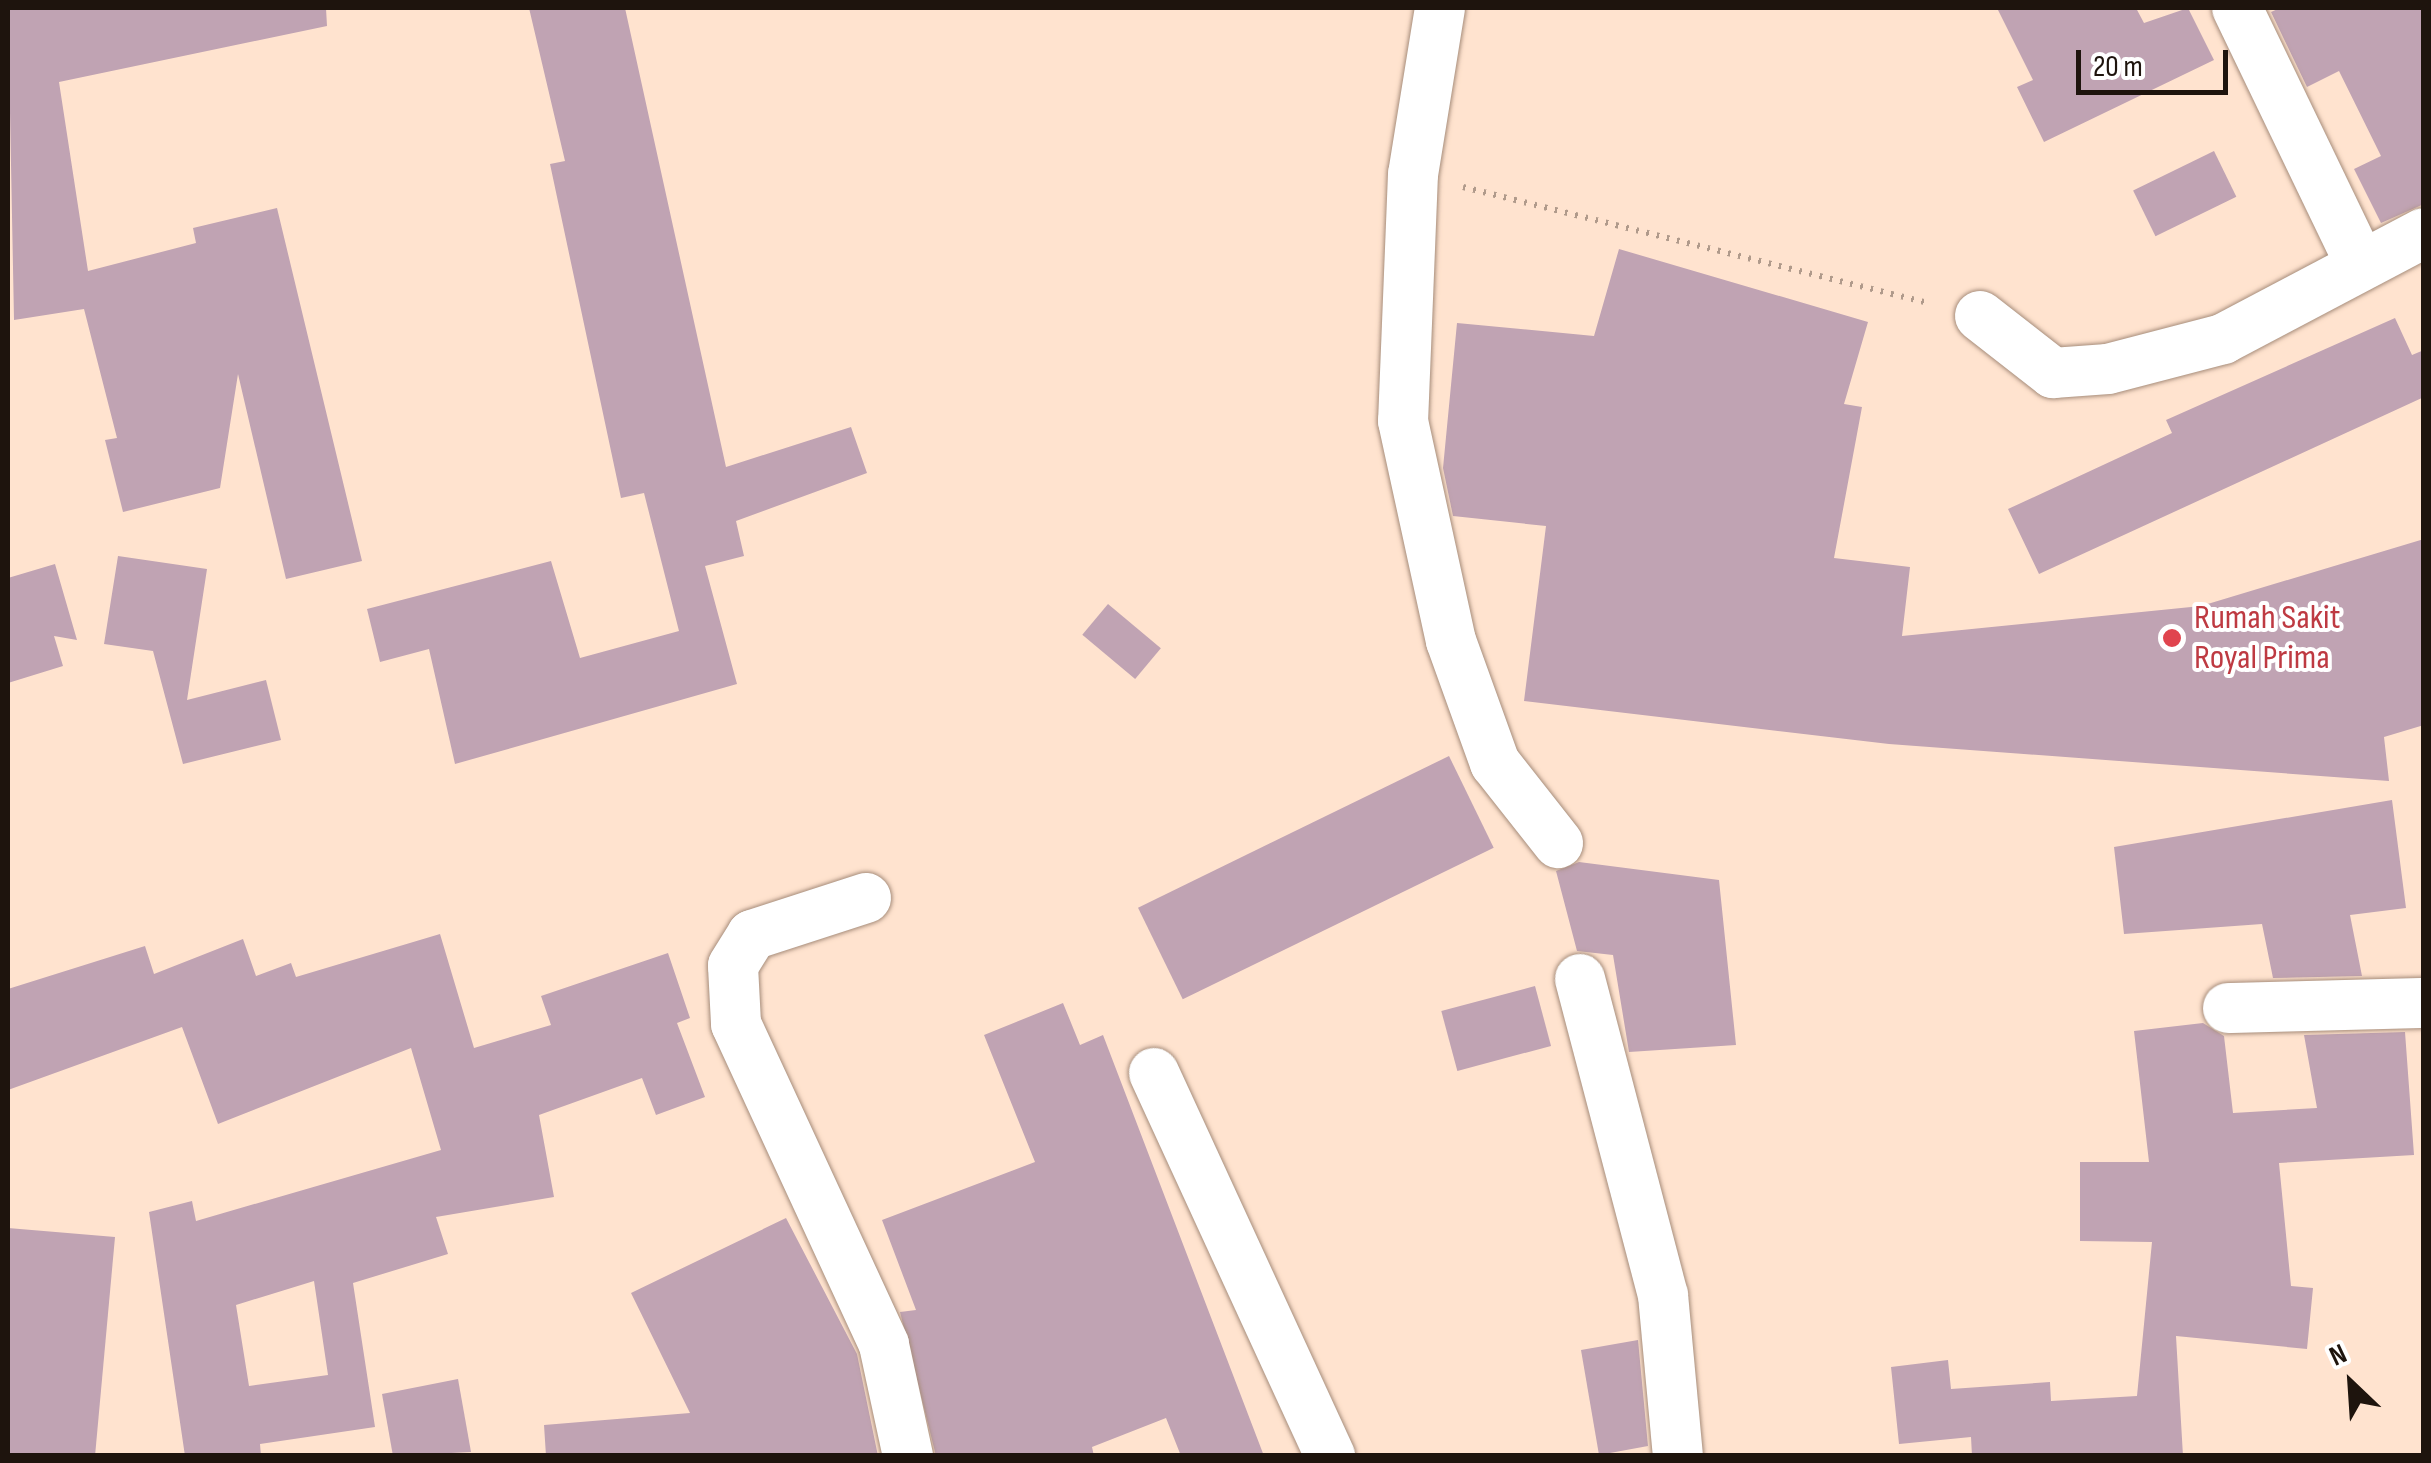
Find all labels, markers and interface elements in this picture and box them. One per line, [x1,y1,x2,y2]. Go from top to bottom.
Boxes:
scale bar [2081,30,2234,92]
text: 20 m [2093,49,2143,85]
place label: Rumah Sakit Royal Prima [2194,597,2340,679]
marker: Rumah Sakit Royal Prima [2159,625,2185,651]
north arrow [2301,1333,2401,1433]
text: N [2324,1337,2352,1373]

